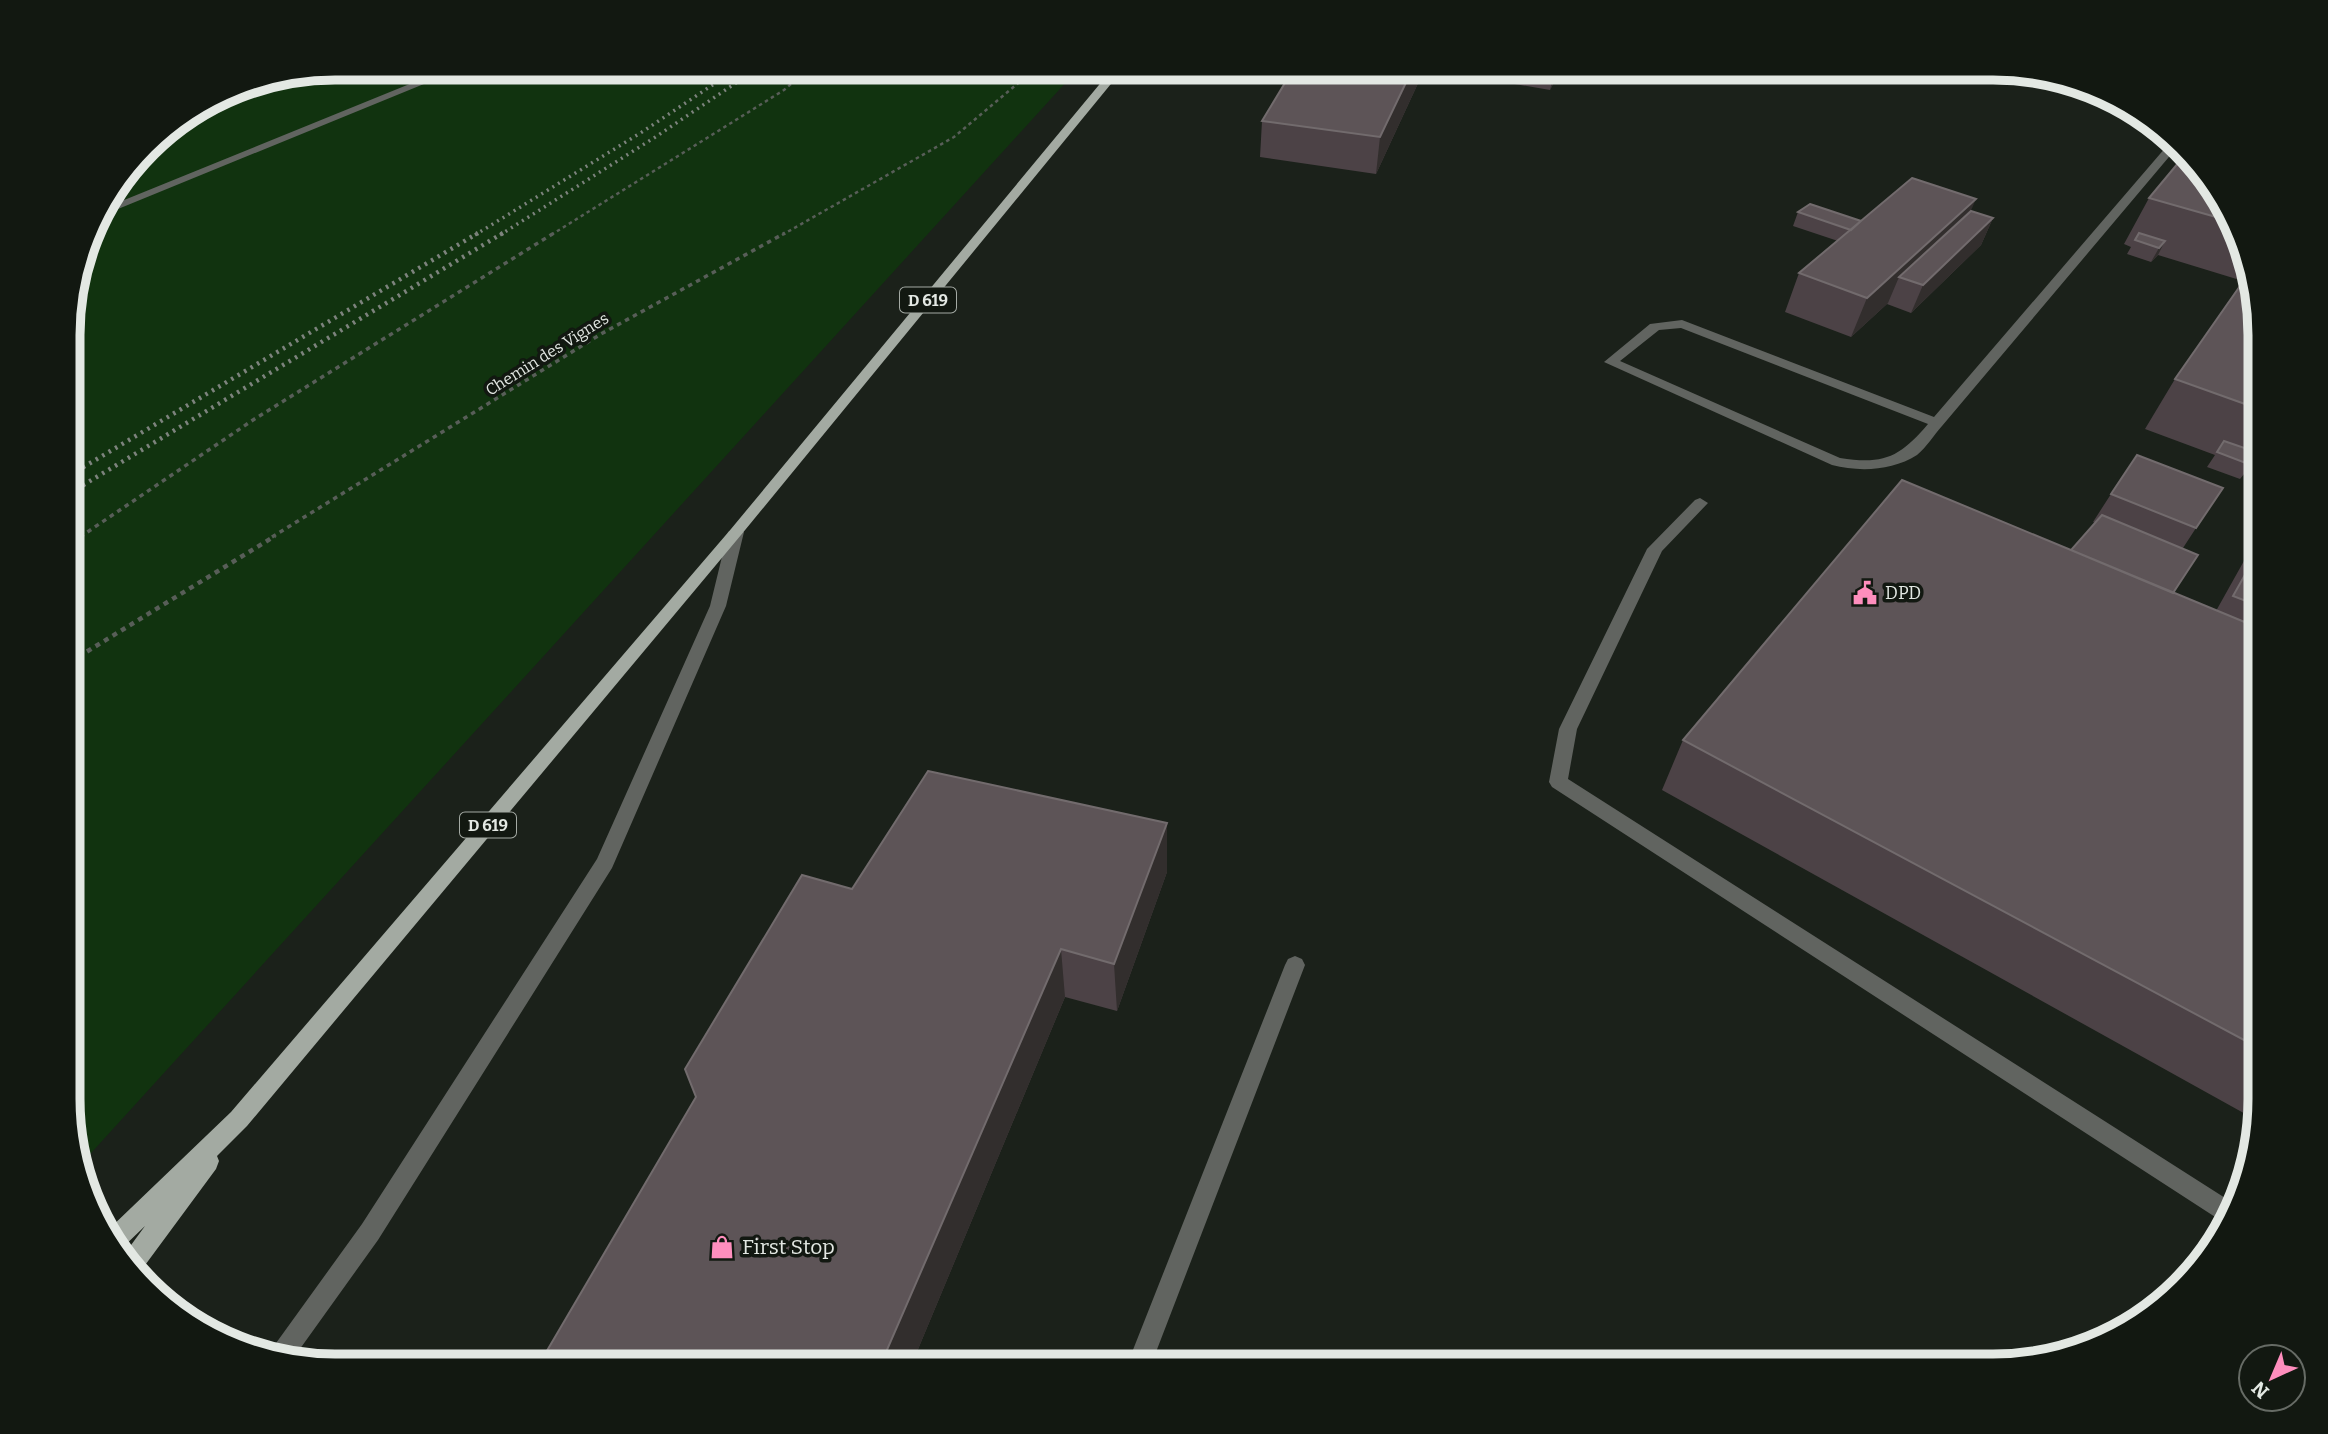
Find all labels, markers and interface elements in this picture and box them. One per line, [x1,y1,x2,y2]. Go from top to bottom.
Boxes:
road number: D 619 [900,288,956,312]
street label: Chemin des Vignes [482,308,612,400]
public building icon: DPD [1851,579,1879,607]
place label: DPD [1885,582,1921,604]
road number: D 619 [460,812,516,838]
shop icon: First Stop [708,1233,736,1261]
place label: First Stop [742,1234,835,1260]
north arrow [2237,1343,2307,1413]
text: N [2247,1376,2274,1403]

